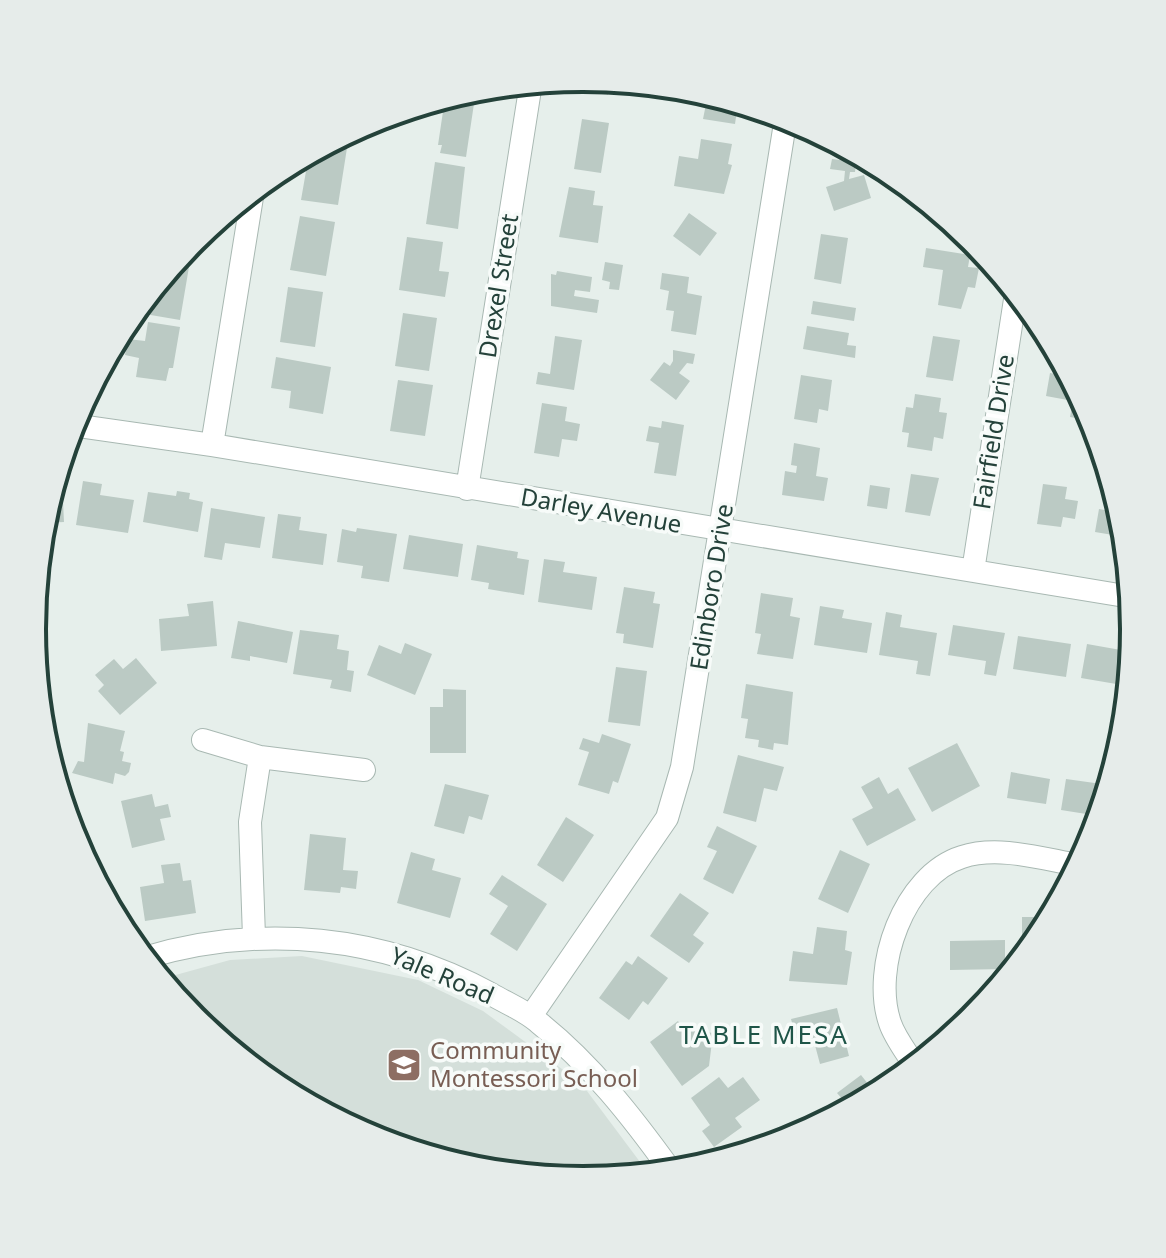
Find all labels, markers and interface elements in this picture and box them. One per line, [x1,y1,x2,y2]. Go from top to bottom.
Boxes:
street label: Drexel Street [470,211,525,360]
street label: Fairfield Drive [964,352,1021,512]
street label: Darley Avenue [518,479,684,540]
street label: Edinboro Drive [681,501,740,672]
street label: Yale Road [386,938,499,1011]
district label: TABLE MESA [679,1016,849,1052]
place label: Community Montessori School [430,1033,638,1094]
school or university icon: Community Montessori School [385,1046,423,1084]

